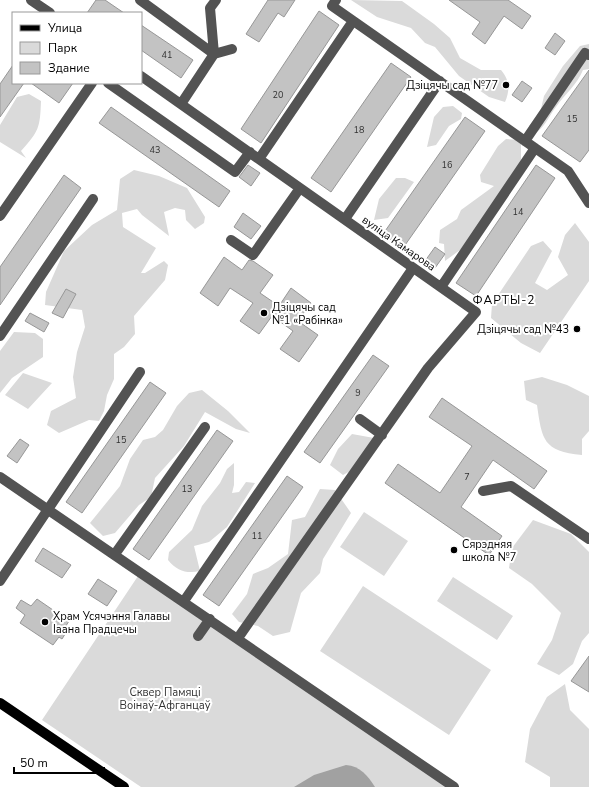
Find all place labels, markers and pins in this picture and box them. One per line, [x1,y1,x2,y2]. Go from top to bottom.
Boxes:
place label: Дзіцячы сад №77 [406,78,498,93]
marker: Дзіцячы сад №77 [501,80,511,90]
place label: Дзіцячы сад №1 «Рабінка» [272,300,343,328]
marker: Дзіцячы сад №1 «Рабінка» [259,308,269,318]
place label: Дзіцячы сад №43 [477,322,569,337]
marker: Дзіцячы сад №43 [572,324,582,334]
place label: Сярэдняя школа №7 [462,537,516,565]
marker: Сярэдняя школа №7 [449,545,459,555]
place label: Храм Усячэння Галавы Іаана Прадцечы [53,609,170,637]
marker: Храм Усячэння Галавы Іаана Прадцечы [40,617,50,627]

